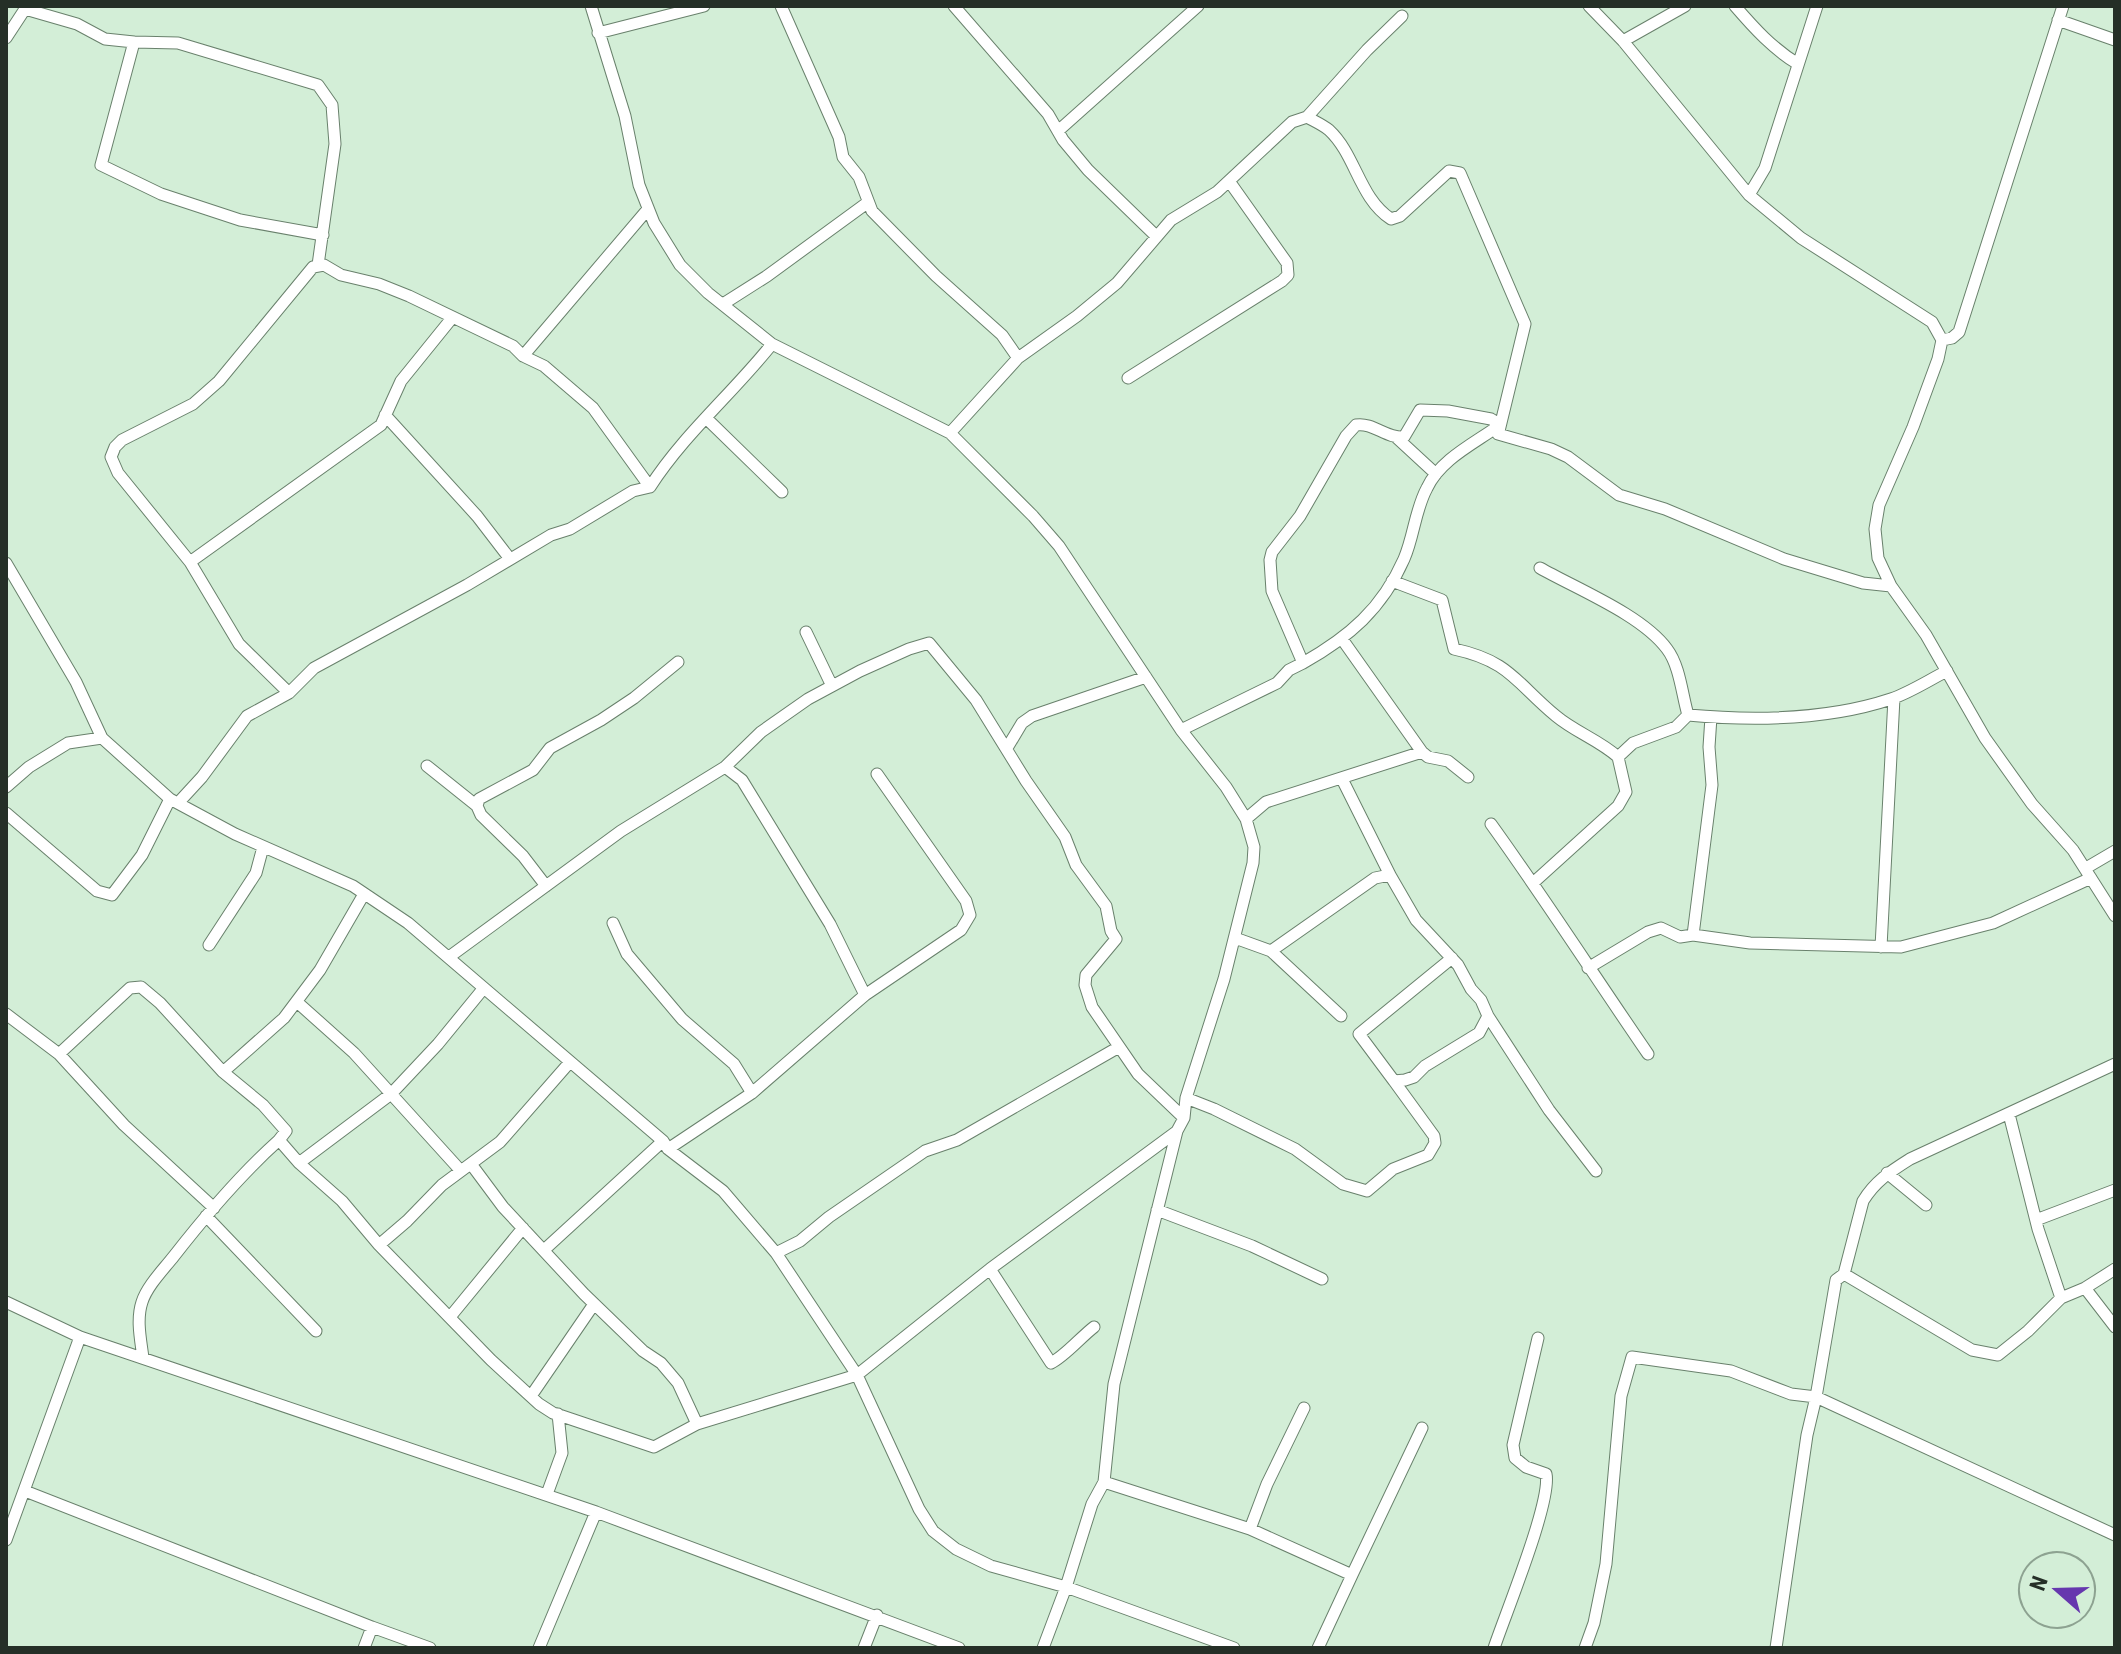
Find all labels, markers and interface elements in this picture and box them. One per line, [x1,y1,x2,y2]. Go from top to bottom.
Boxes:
north arrow [2017,1550,2097,1630]
text: N [2025,1573,2053,1594]

